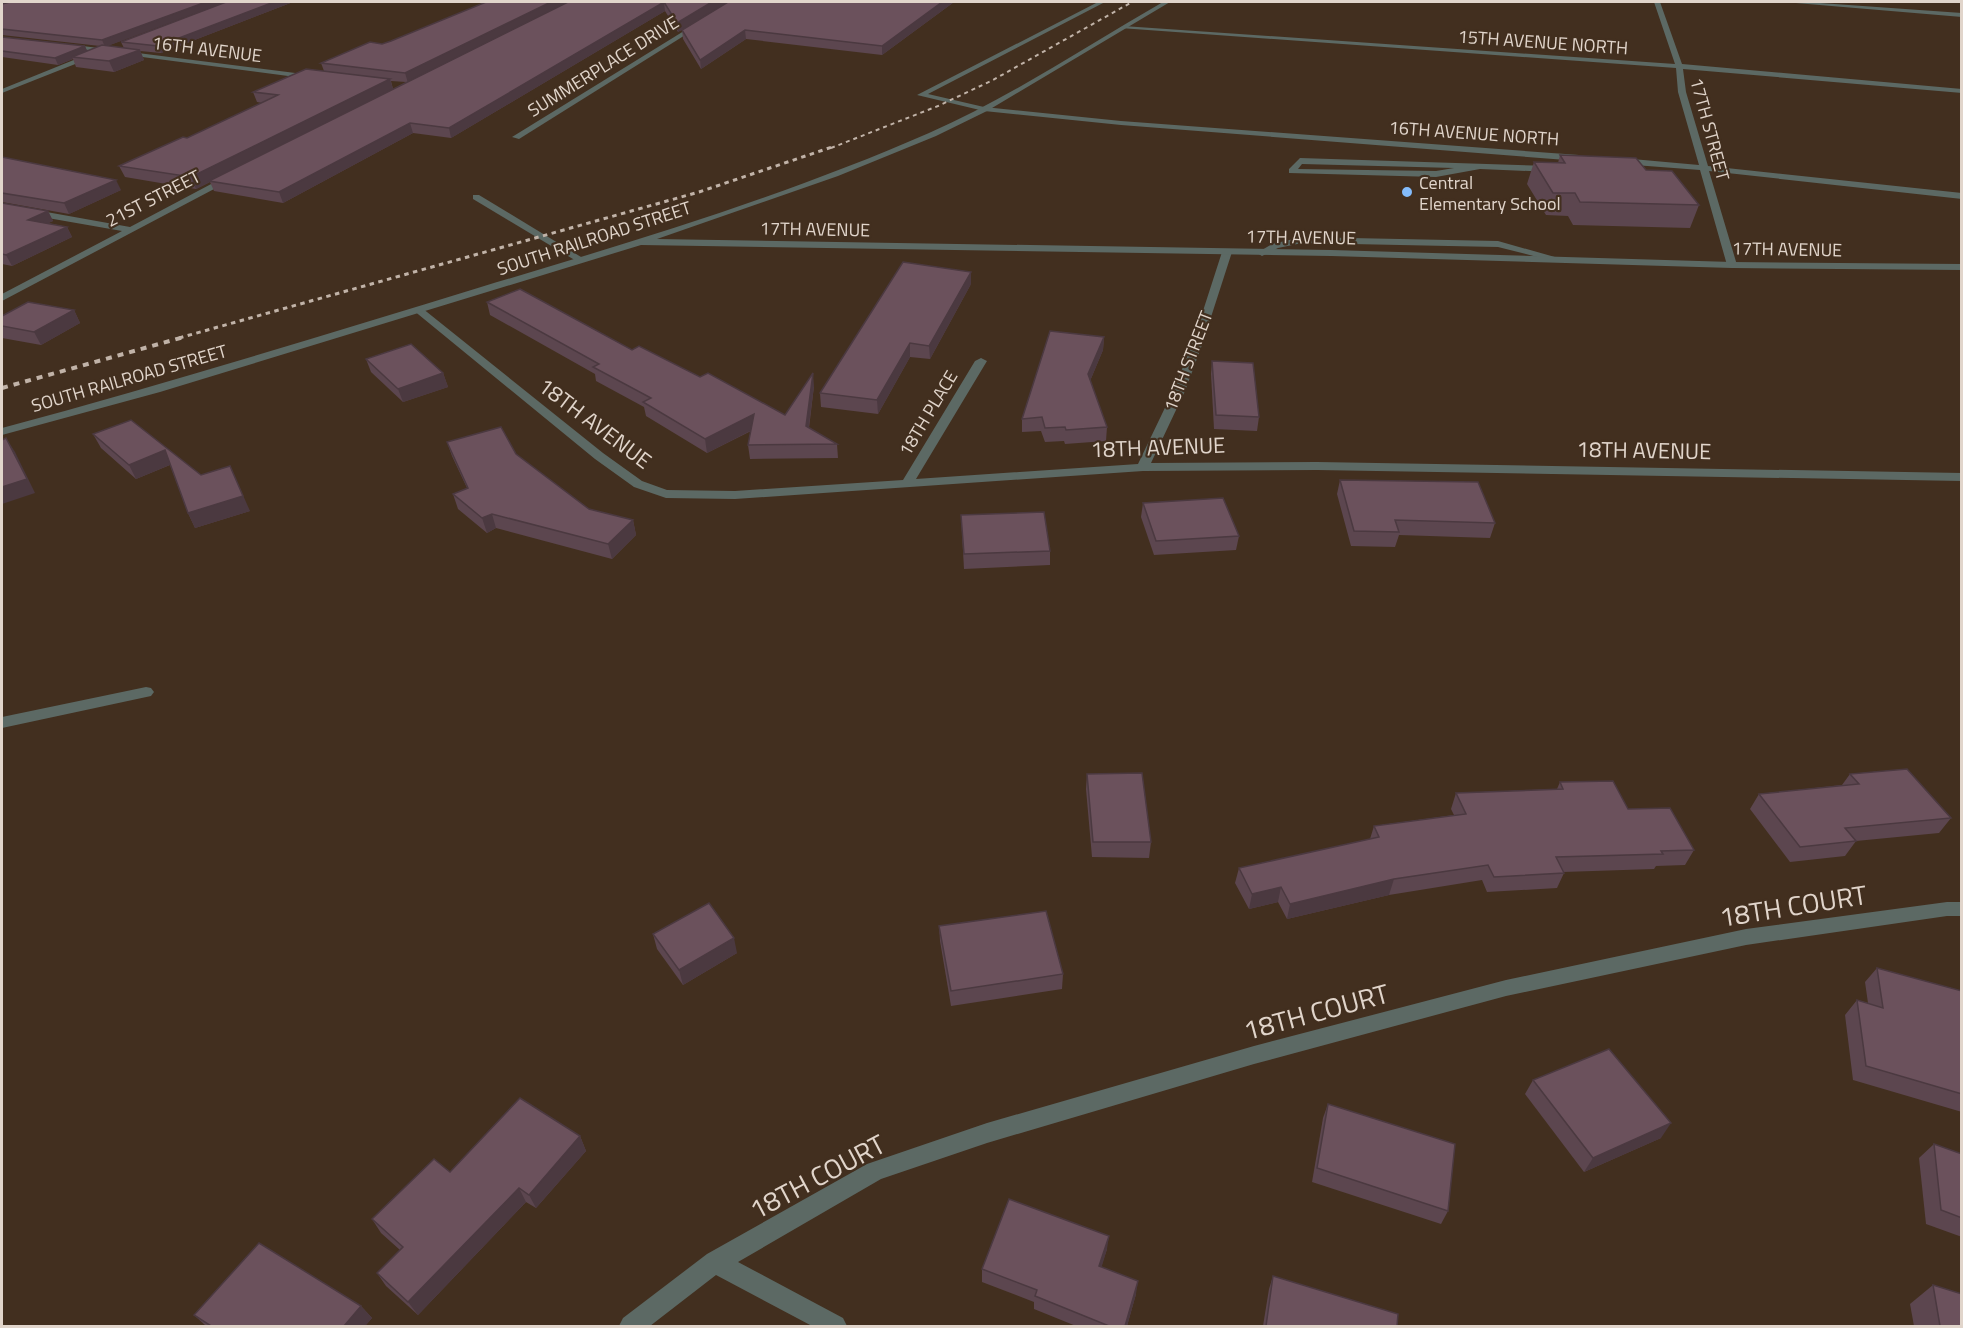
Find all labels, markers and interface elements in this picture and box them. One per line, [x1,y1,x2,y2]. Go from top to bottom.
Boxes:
street label: SUMMERPLACE DRIVE [522,9,684,123]
street label: 15TH AVENUE NORTH [1457,23,1629,61]
street label: 16TH AVENUE [151,29,263,69]
street label: 17TH STREET [1683,75,1737,184]
street label: 16TH AVENUE NORTH [1388,114,1560,152]
street label: 21ST STREET [101,162,205,233]
place label: Central Elementary School [1419,169,1561,217]
marker: Central Elementary School [1400,185,1414,199]
street label: SOUTH RAILROAD STREET [494,194,695,282]
street label: 17TH AVENUE [760,215,870,243]
street label: 17TH AVENUE [1246,223,1356,251]
street label: 17TH AVENUE [1732,235,1842,263]
street label: 18TH STREET [1157,306,1220,415]
street label: SOUTH RAILROAD STREET [28,337,230,419]
street label: 18TH PLACE [892,365,964,461]
street label: 18TH AVENUE [531,369,659,477]
street label: 18TH AVENUE [1090,428,1226,466]
street label: 18TH AVENUE [1576,432,1712,468]
street label: 18TH COURT [1716,873,1870,937]
street label: 18TH COURT [1239,972,1393,1050]
street label: 18TH COURT [742,1123,892,1229]

